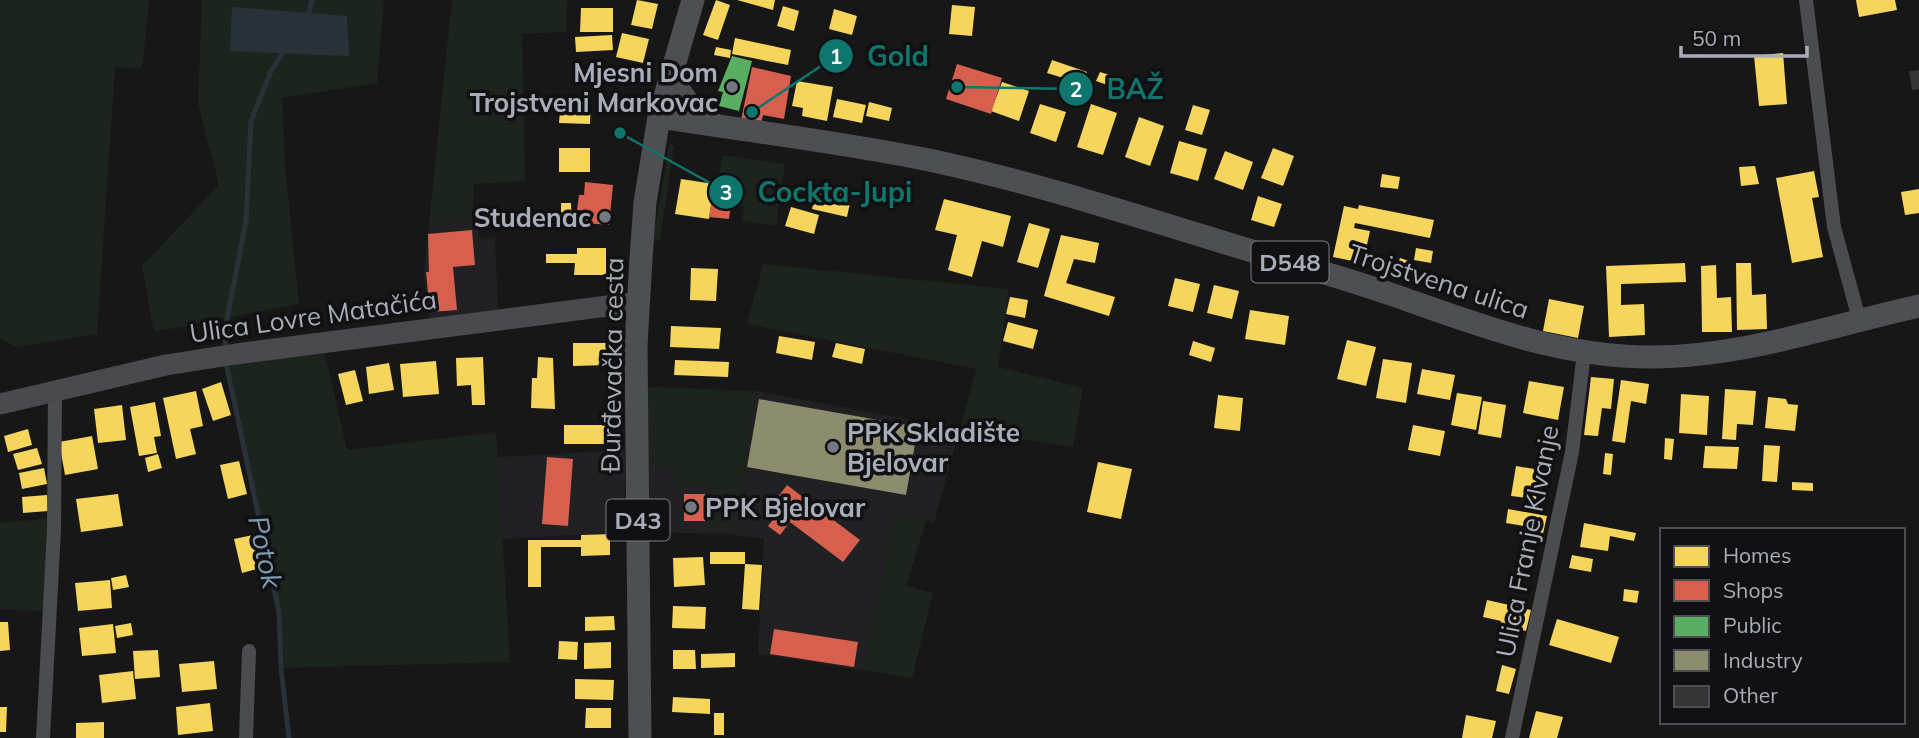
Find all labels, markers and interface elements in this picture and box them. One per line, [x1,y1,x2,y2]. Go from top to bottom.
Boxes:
scale bar [1681,14,1807,58]
text: 50 m [1692,25,1741,51]
callout: Gold [818,32,943,81]
text: Gold [867,38,929,73]
text: 1 [830,43,842,69]
place label: Mjesni Dom Trojstveni Markovac [470,56,718,119]
callout: BAŽ [1058,65,1178,114]
text: BAŽ [1107,71,1163,106]
text: 2 [1070,76,1082,102]
marker: Mjesni Dom Trojstveni Markovac [724,79,740,95]
callout: Cockta-Jupi [709,168,927,217]
text: Cockta-Jupi [758,174,912,209]
text: 3 [720,179,732,205]
place label: Studenac [474,201,591,234]
marker: Studenac [597,209,613,225]
street label: Trojstvena ulica [1345,236,1533,326]
road number: D548 [1252,242,1328,282]
street label: Đurđevačka cesta [594,257,630,473]
street label: Ulica Lovre Matačića [187,282,439,350]
place label: PPK Skladište Bjelovar [847,416,1020,479]
street label: Ulica Franje Klvanje [1488,422,1566,660]
marker: PPK Skladište Bjelovar [825,439,841,455]
place label: PPK Bjelovar [705,491,866,524]
marker: PPK Bjelovar [683,499,699,515]
road number: D43 [606,500,670,540]
water label: Potok [241,512,291,593]
legend [1660,528,1905,724]
text: Homes [1723,542,1791,568]
text: Shops [1723,577,1783,603]
text: Public [1723,612,1782,638]
text: Industry [1723,647,1803,673]
text: Other [1723,682,1778,708]

